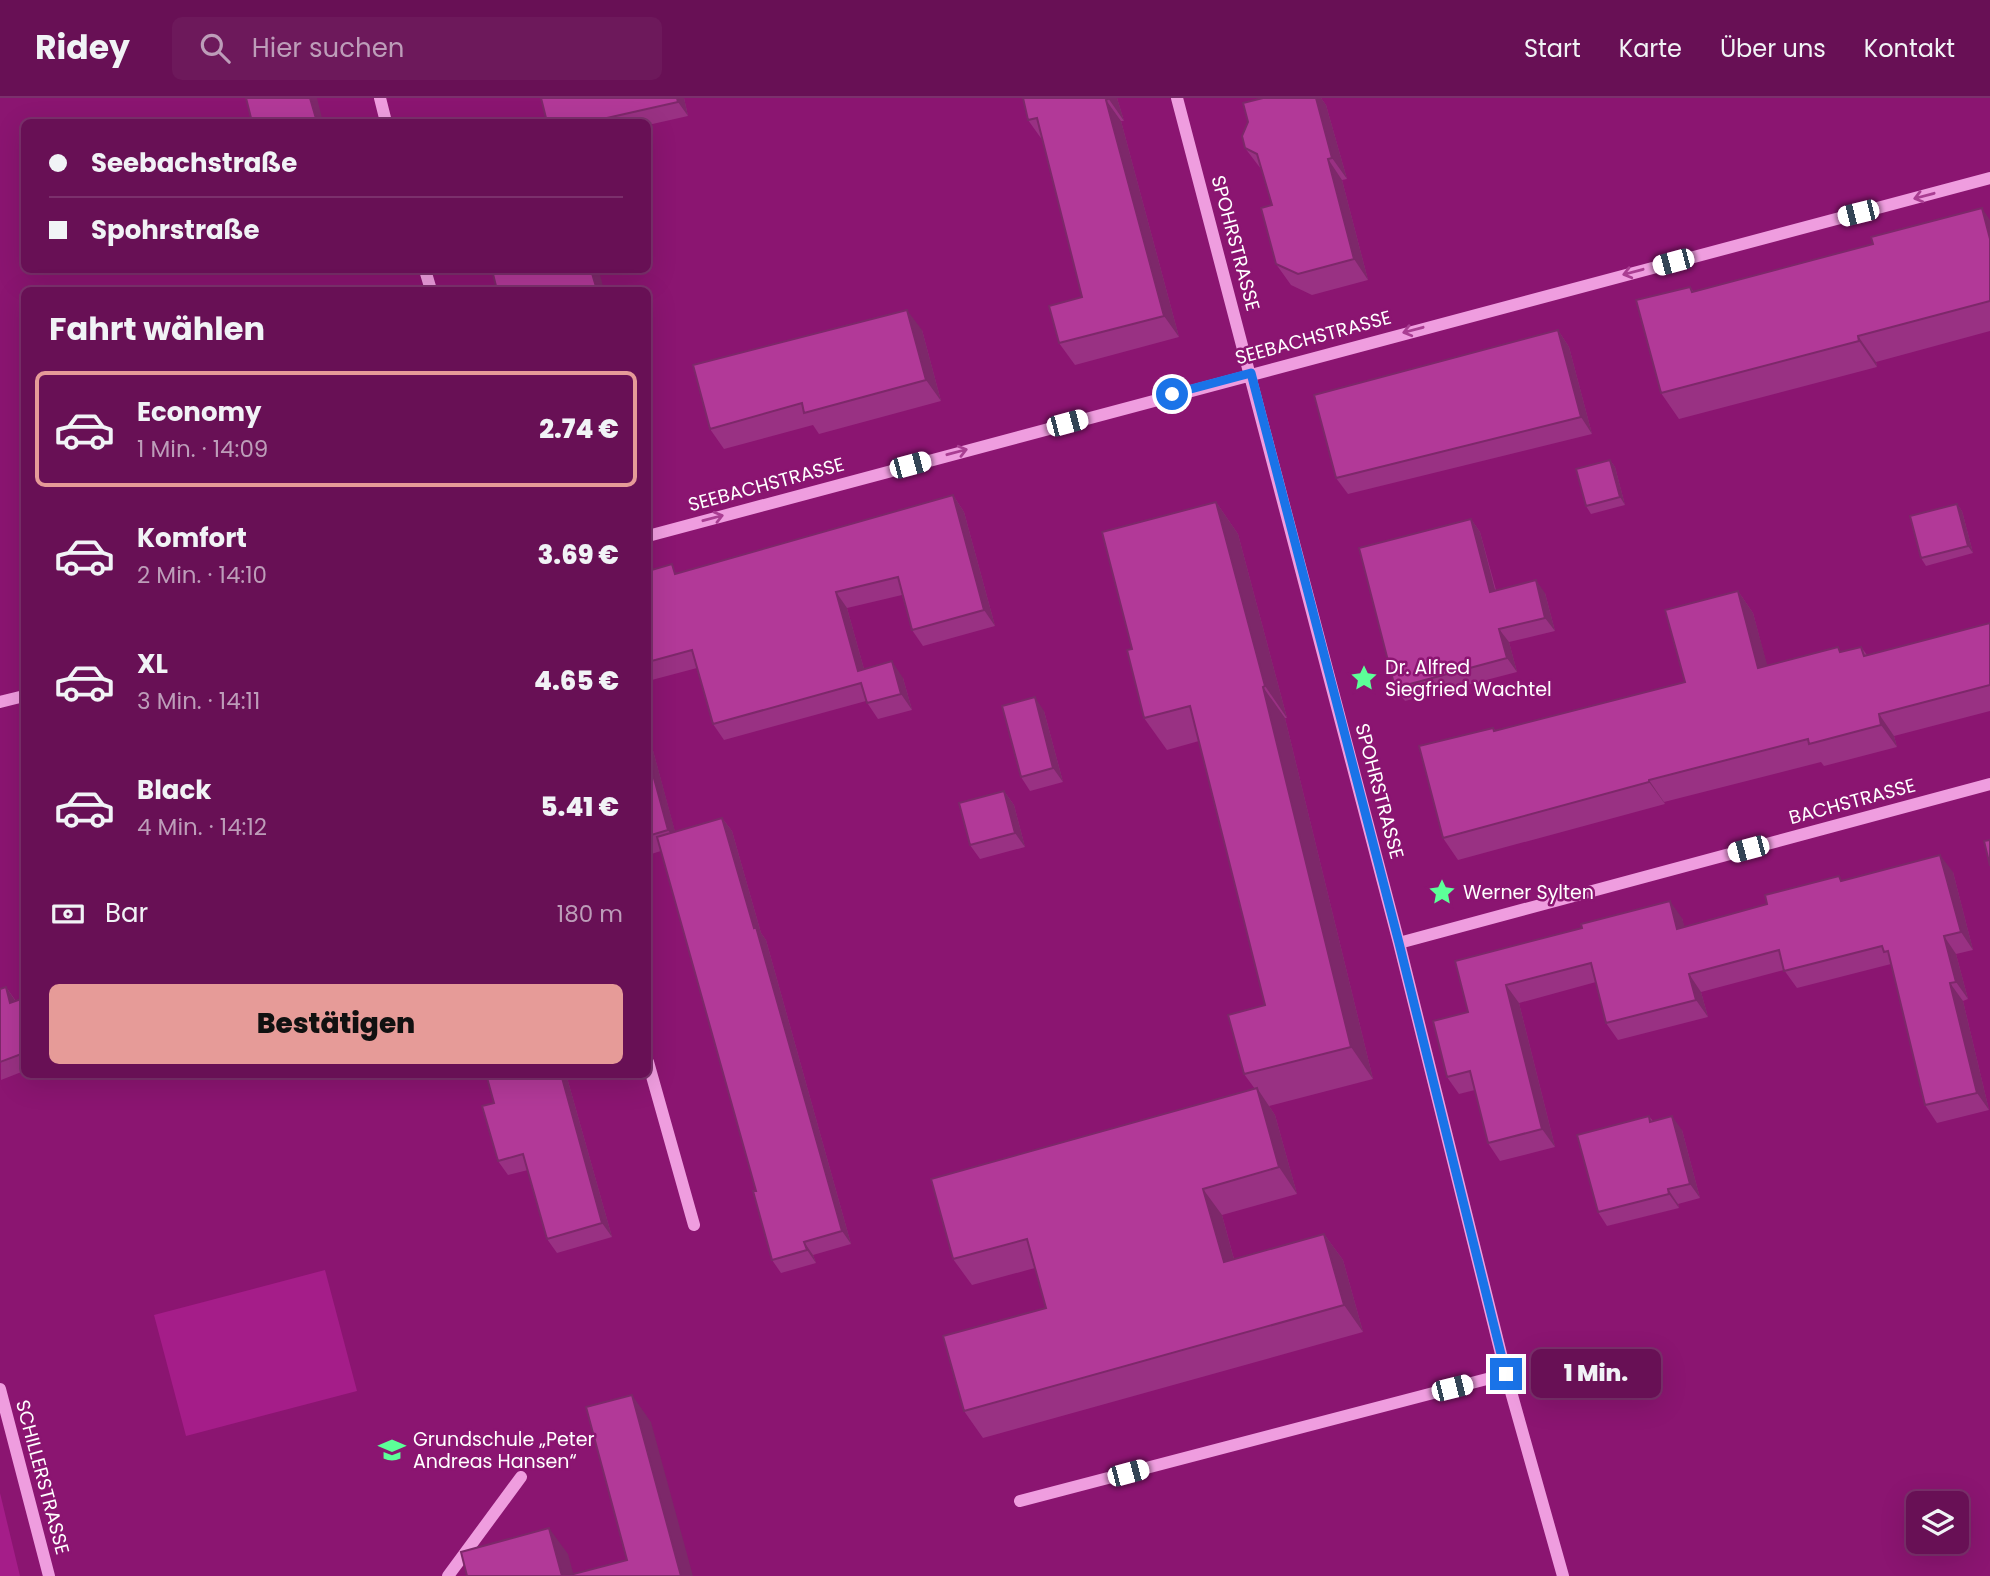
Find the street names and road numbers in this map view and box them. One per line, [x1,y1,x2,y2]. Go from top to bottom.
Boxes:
street label: SPOHRSTRASSE [1204,172,1267,314]
street label: SEEBACHSTRASSE [1232,304,1394,371]
street label: SEEBACHSTRASSE [685,451,847,518]
street label: SPOHRSTRASSE [1348,720,1411,862]
street label: BACHSTRASSE [1786,772,1918,831]
street label: SCHILLERSTRASSE [9,1397,76,1558]

